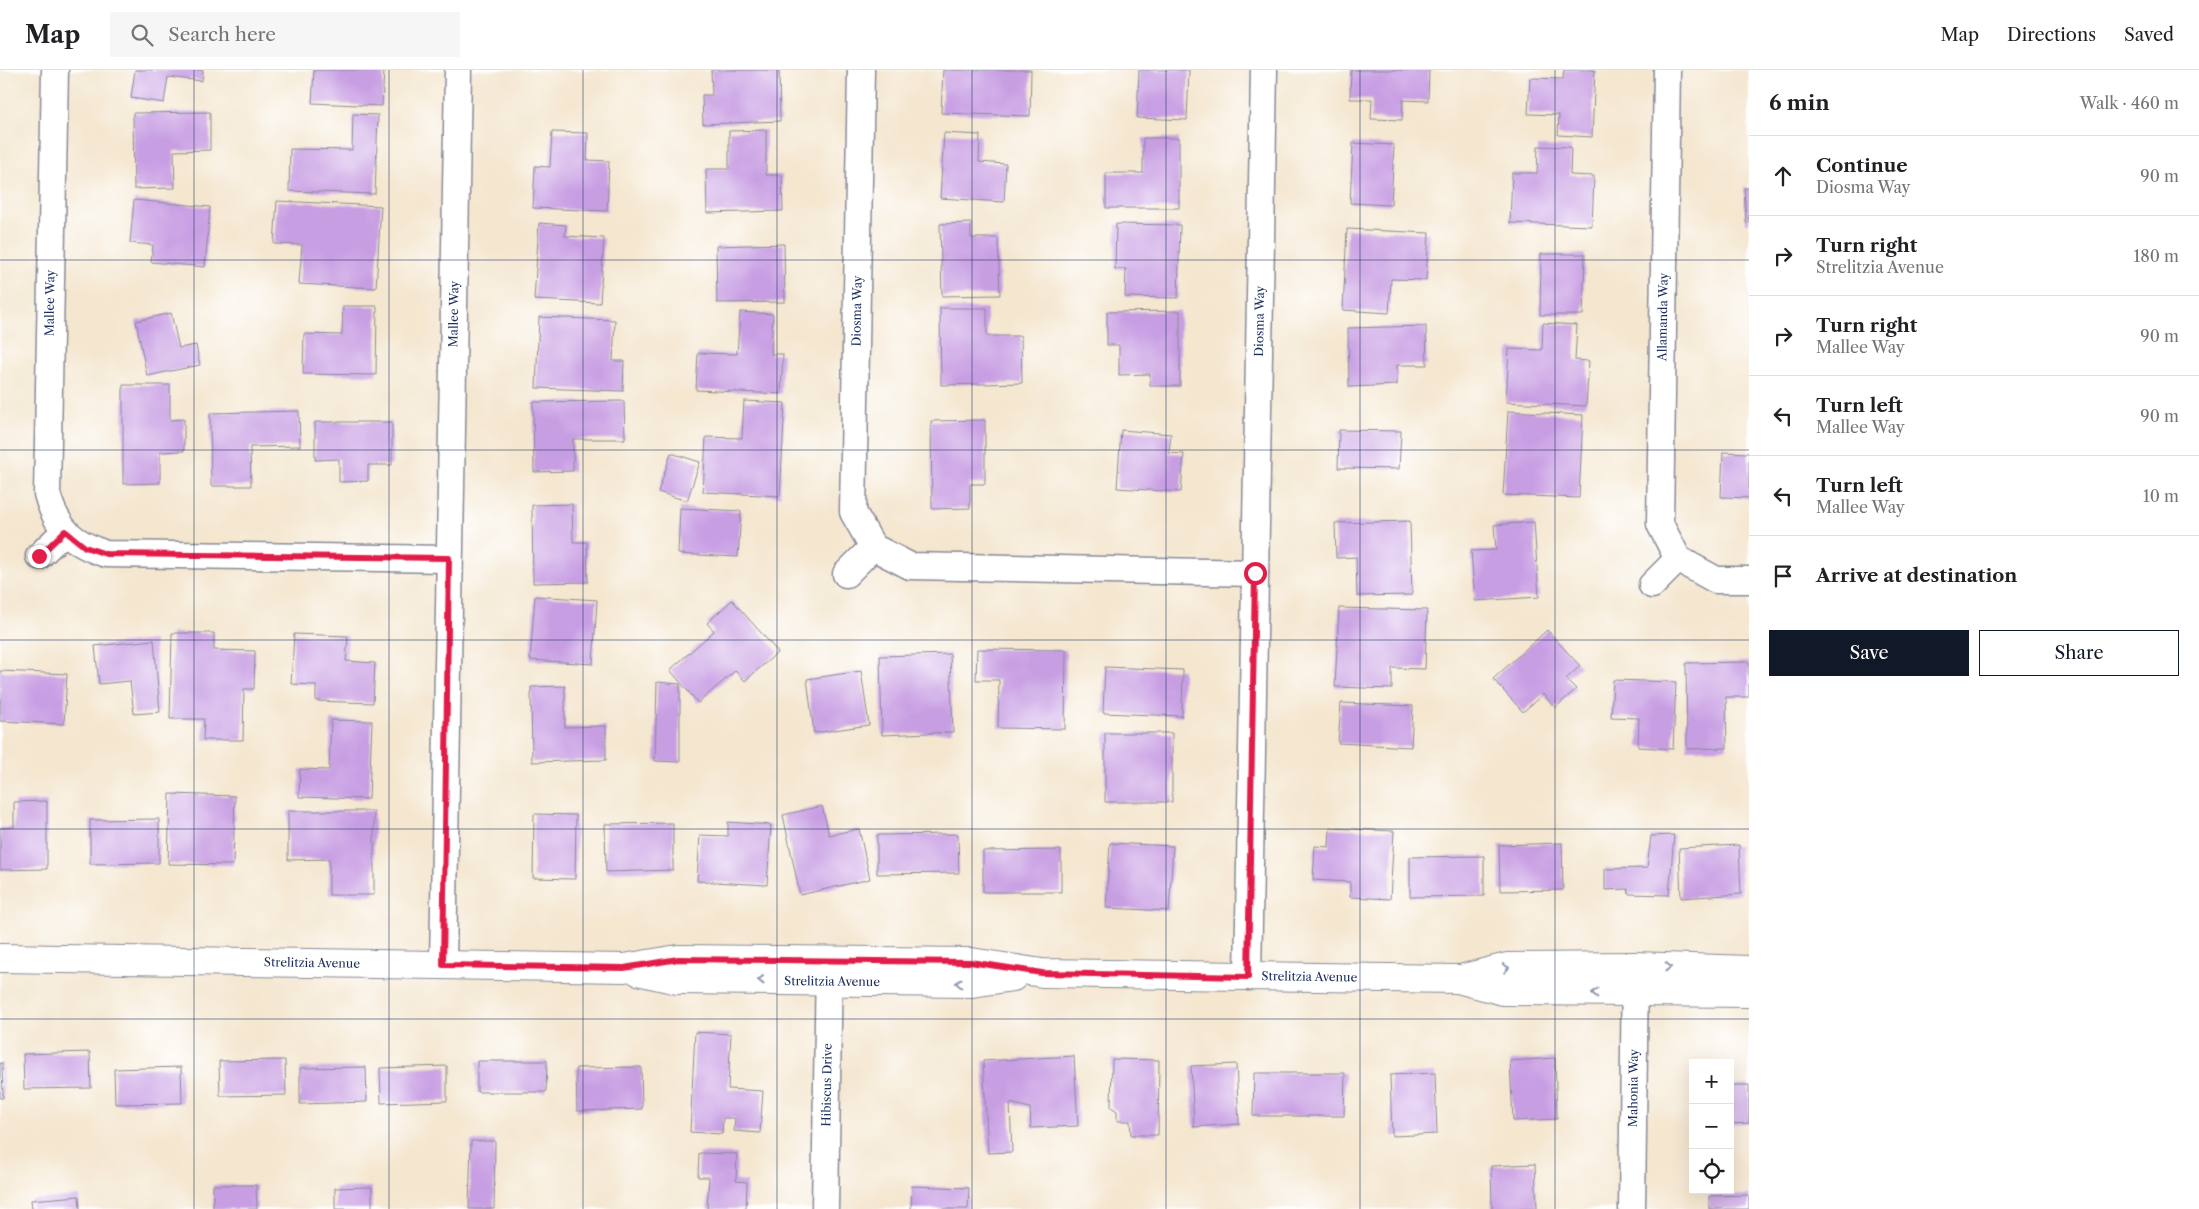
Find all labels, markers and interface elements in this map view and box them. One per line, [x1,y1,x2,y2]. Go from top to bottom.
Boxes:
search box [110,12,460,57]
text: Map [25,20,80,49]
icon: search [128,21,156,49]
text: Search here [168,23,276,46]
text: Map [1940,24,1979,46]
text: Directions [2007,24,2096,46]
text: Saved [2124,24,2174,46]
text: 6 min [1769,90,1830,115]
text: Walk · 460 m [2080,93,2179,113]
text: Continue [1816,154,1908,177]
icon: ahead [1769,162,1797,190]
text: 90 m [2140,166,2179,186]
text: Diosma Way [1816,177,1910,197]
text: Turn right [1816,234,1917,257]
icon: right [1769,242,1797,270]
text: 180 m [2133,246,2179,266]
text: Strelitzia Avenue [1816,257,1944,277]
street label: Mallee Way [41,269,58,336]
street label: Allamanda Way [1654,272,1671,362]
street label: Diosma Way [848,275,865,347]
street label: Mallee Way [445,280,461,347]
street label: Diosma Way [1251,285,1267,357]
text: Turn right [1816,314,1917,337]
icon: right [1769,322,1797,350]
text: 90 m [2140,326,2179,346]
text: Mallee Way [1816,337,1905,357]
text: Turn left [1816,394,1903,417]
icon: left [1769,402,1797,430]
text: 90 m [2140,406,2179,426]
text: Mallee Way [1816,417,1905,437]
text: Turn left [1816,474,1903,497]
icon: left [1769,482,1797,510]
text: 10 m [2143,486,2179,506]
text: Mallee Way [1816,497,1905,517]
route end [28,545,51,568]
route start [1244,562,1267,585]
icon: arrive [1769,562,1797,590]
text: Arrive at destination [1816,564,2017,587]
button: Save [1769,630,1969,676]
button: Share [1979,630,2179,676]
street label: Strelitzia Avenue [264,954,360,971]
one-way arrow [1664,961,1672,972]
one-way arrow [1502,963,1510,974]
street label: Strelitzia Avenue [1261,968,1358,985]
street label: Strelitzia Avenue [784,973,880,989]
one-way arrow [757,975,764,985]
one-way arrow [954,978,962,988]
one-way arrow [1591,988,1599,998]
street label: Hibiscus Drive [818,1043,835,1127]
street label: Mahonia Way [1625,1049,1641,1127]
map controls [1689,1059,1734,1194]
button: + [1689,1059,1734,1104]
button: − [1689,1104,1734,1149]
button: locate [1689,1149,1734,1194]

